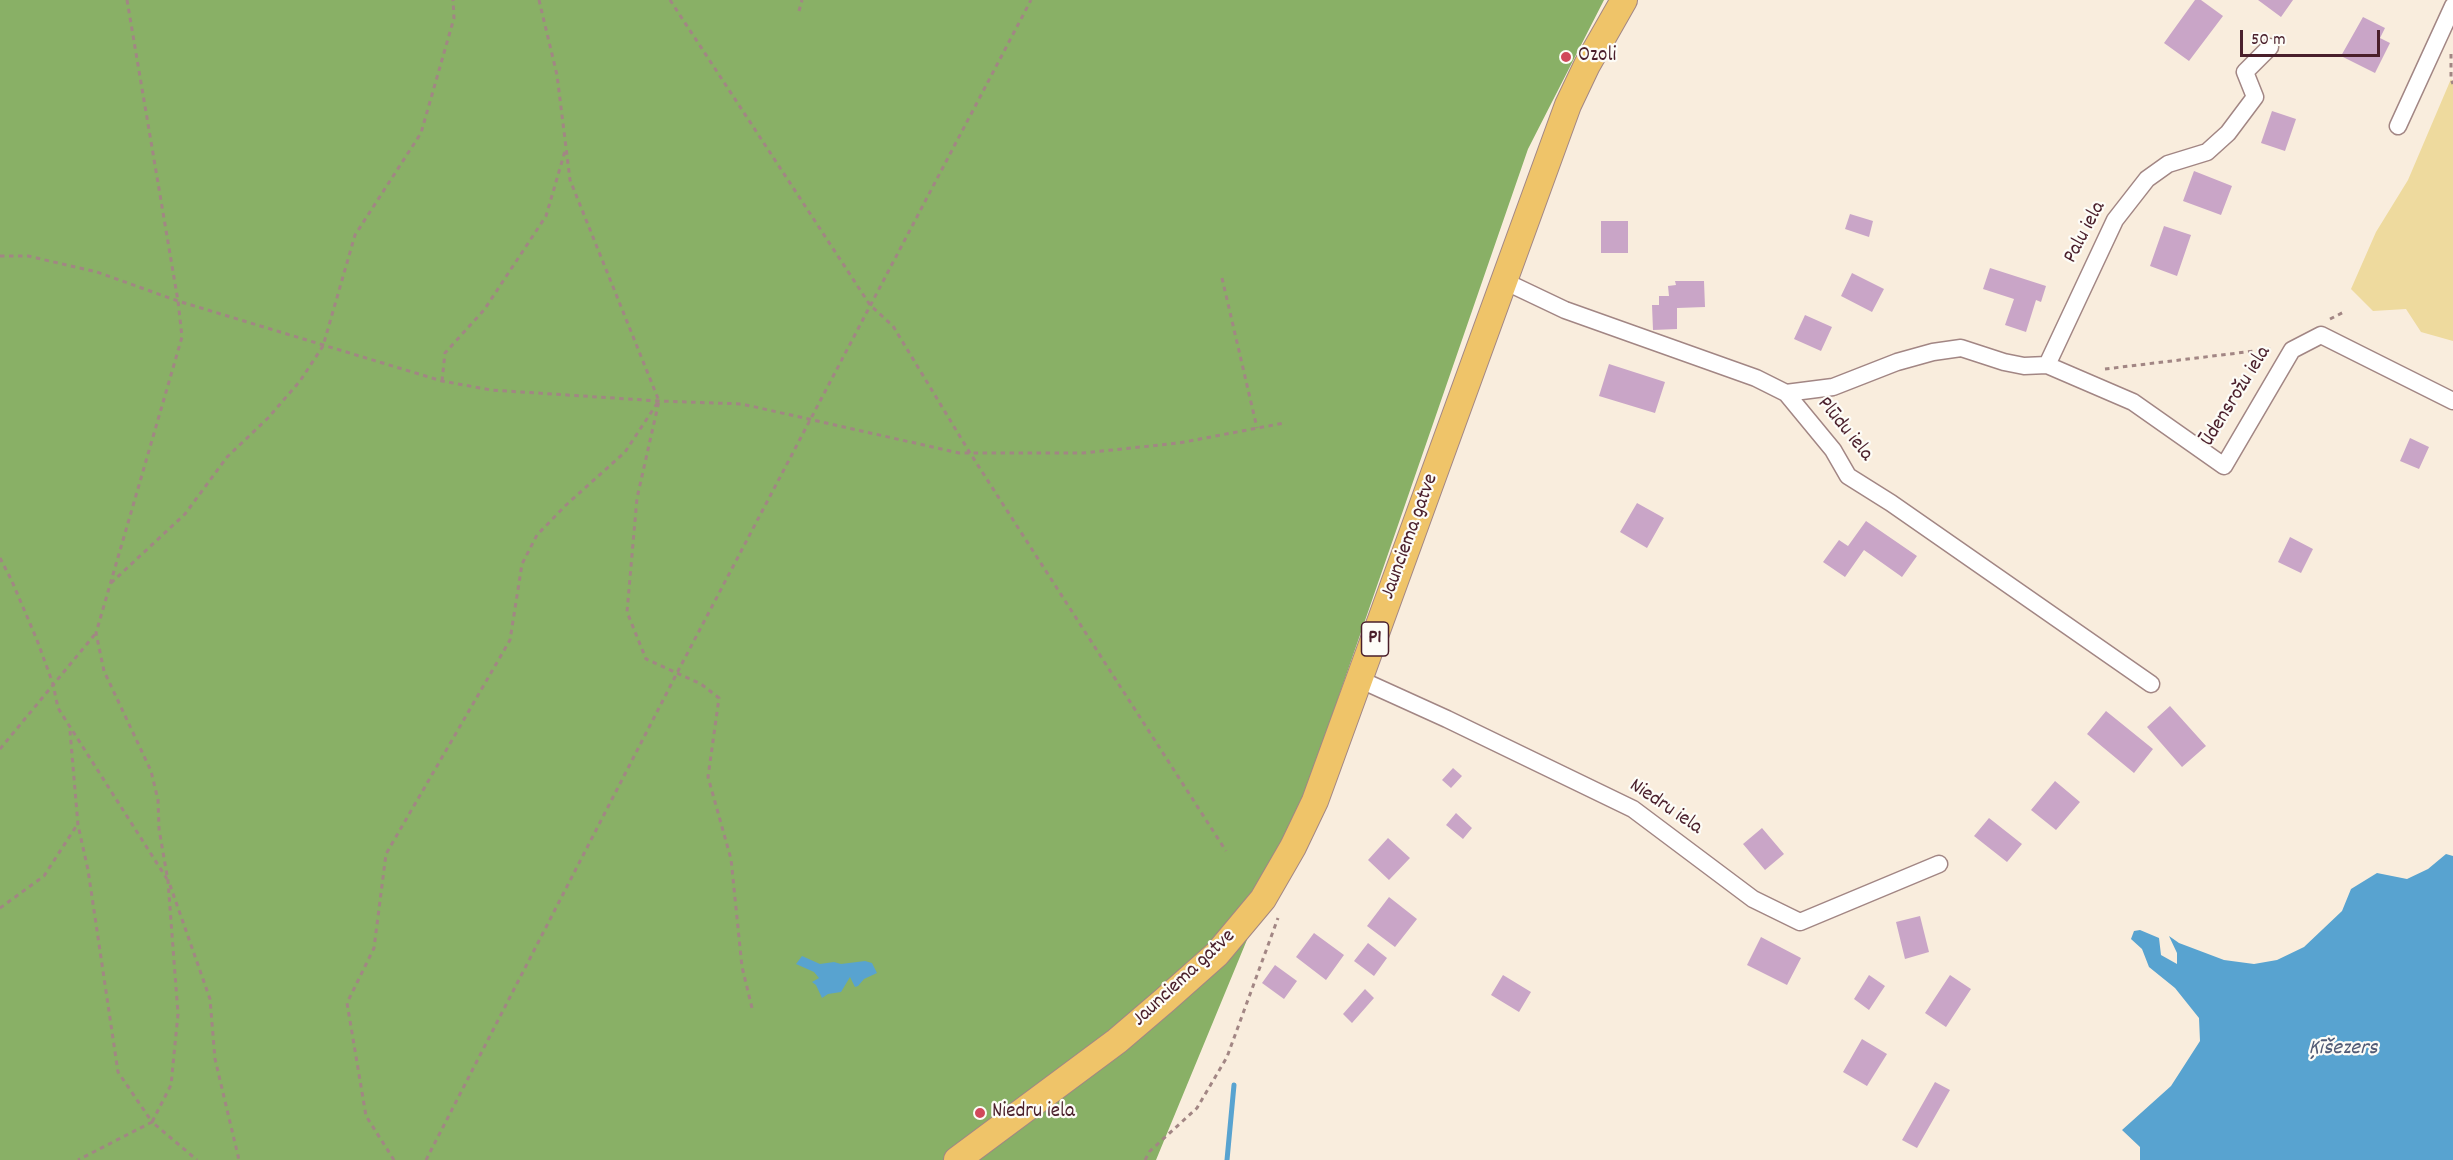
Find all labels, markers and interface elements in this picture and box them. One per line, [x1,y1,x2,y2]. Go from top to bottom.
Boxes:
scale bar [2243,18,2382,56]
text: 50 m [2251,28,2286,53]
place label: Ozoli [1578,44,1616,70]
marker: Ozoli [1559,50,1573,64]
street label: Palu iela [2059,198,2113,268]
street label: Ūdensrožu iela [2196,342,2278,452]
street label: Plūdu iela [1811,393,1877,467]
street label: Jaunciema gatve [1377,471,1445,603]
road number: P1 [1362,622,1388,656]
street label: Niedru iela [1624,774,1706,842]
street label: Jaunciema gatve [1128,925,1242,1033]
water label: Ķīšezers [2309,1037,2377,1063]
place label: Niedru iela [992,1100,1075,1126]
marker: Niedru iela [973,1106,987,1120]

